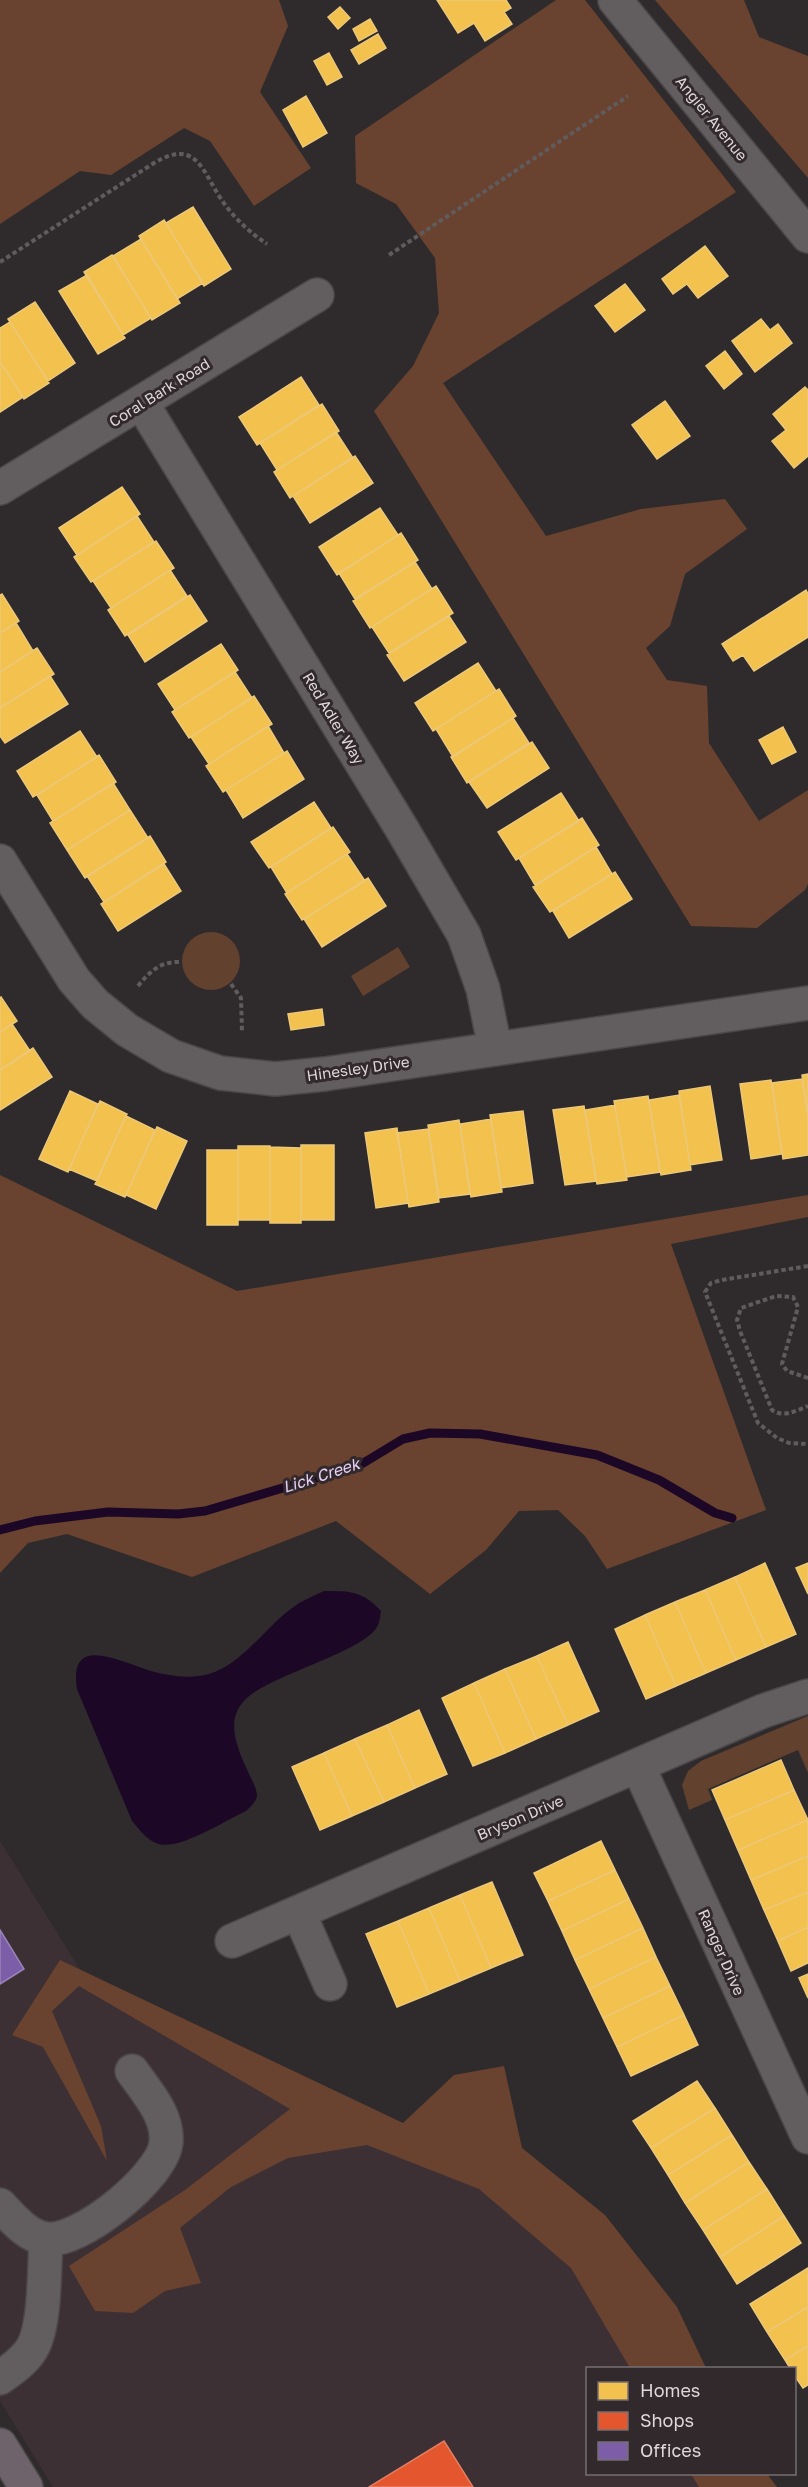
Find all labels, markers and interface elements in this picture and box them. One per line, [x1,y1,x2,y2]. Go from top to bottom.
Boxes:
street label: Angier Avenue [672,72,752,164]
street label: Coral Bark Road [105,354,213,430]
street label: Red Adler Way [299,669,369,768]
street label: Hinesley Drive [305,1052,411,1084]
water label: Lick Creek [280,1453,364,1497]
street label: Bryson Drive [474,1791,566,1843]
street label: Ranger Drive [695,1906,749,1998]
legend [586,2367,796,2475]
text: Homes [640,2379,700,2401]
text: Shops [640,2409,694,2431]
text: Offices [640,2439,701,2461]

